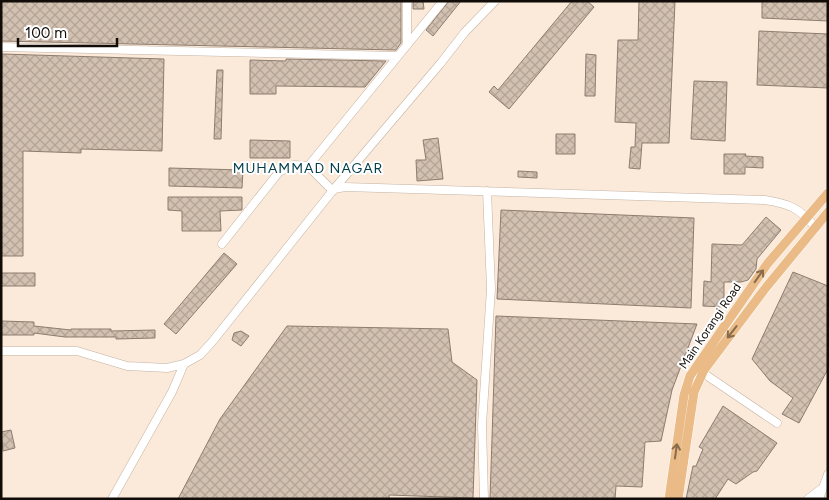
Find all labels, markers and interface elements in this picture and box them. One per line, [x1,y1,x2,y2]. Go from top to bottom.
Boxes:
scale bar [18,15,116,47]
text: 100 m [25,24,67,42]
district label: MUHAMMAD NAGAR [233,160,383,177]
one-way arrow [754,269,764,283]
street label: Main Korangi Road [676,281,744,371]
one-way arrow [726,325,737,338]
one-way arrow [671,443,681,459]

